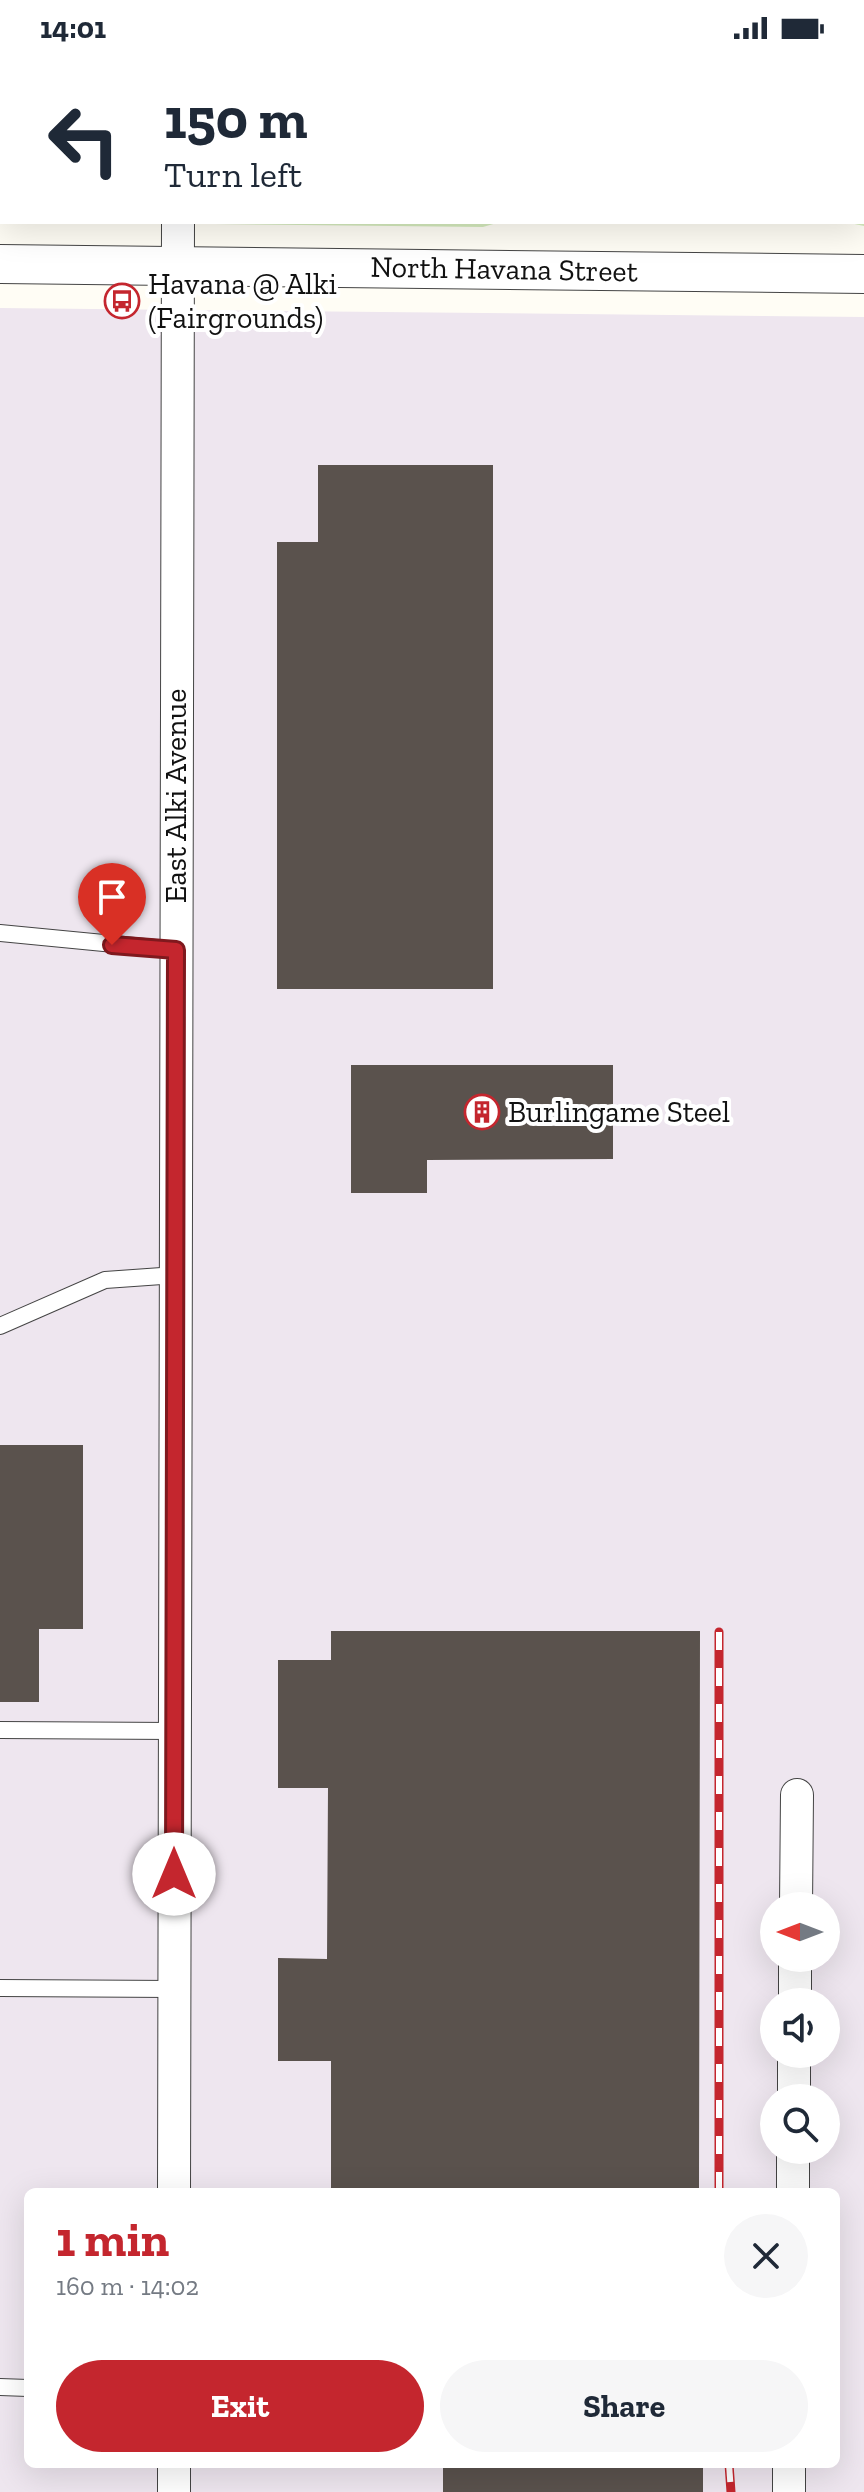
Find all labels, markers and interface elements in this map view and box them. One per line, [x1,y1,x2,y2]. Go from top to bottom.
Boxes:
text: 14:01 [40,10,106,46]
text: 150 m [164,85,308,152]
icon: left [32,88,136,192]
text: Turn left [164,153,302,196]
street label: North Havana Street [370,249,638,289]
place label: Havana @ Alki (Fairgrounds) [148,266,337,336]
bus stop icon: Havana @ Alki (Fairgrounds) [103,282,141,320]
street label: East Alki Avenue [158,689,194,903]
pin [78,863,146,945]
icon: arrive [90,875,134,919]
building icon: Burlingame Steel [463,1093,501,1131]
place label: Burlingame Steel [508,1094,730,1130]
position arrow [132,1832,216,1916]
north arrow [760,1892,840,1972]
map controls [760,1892,840,2164]
button: sound [760,1988,840,2068]
button: search [760,2084,840,2164]
text: 1 min [56,2211,169,2268]
button: close [724,2214,808,2298]
text: 160 m · 14:02 [56,2270,199,2302]
button: Exit [56,2360,424,2452]
button: Share [440,2360,808,2452]

